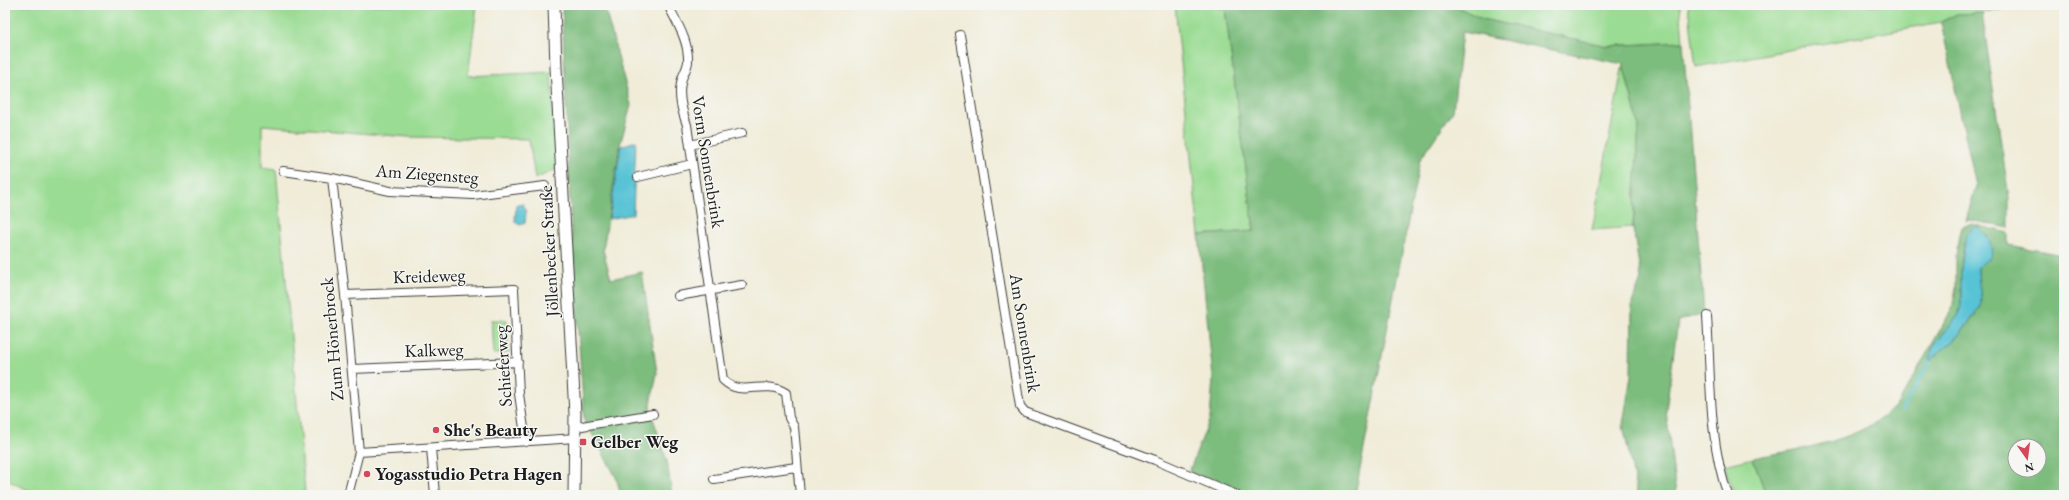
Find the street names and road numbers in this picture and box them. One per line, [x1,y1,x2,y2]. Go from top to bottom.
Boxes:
street label: Vorm Sonnenbrink [687,94,730,230]
street label: Am Ziegensteg [374,158,479,189]
street label: Jöllenbecker Straße [534,185,564,319]
street label: Kreideweg [392,263,466,288]
street label: Am Sonnenbrink [1005,271,1046,395]
street label: Zum Hönerbrock [315,276,348,402]
street label: Schieferweg [488,324,517,407]
street label: Kalkweg [404,337,464,362]

